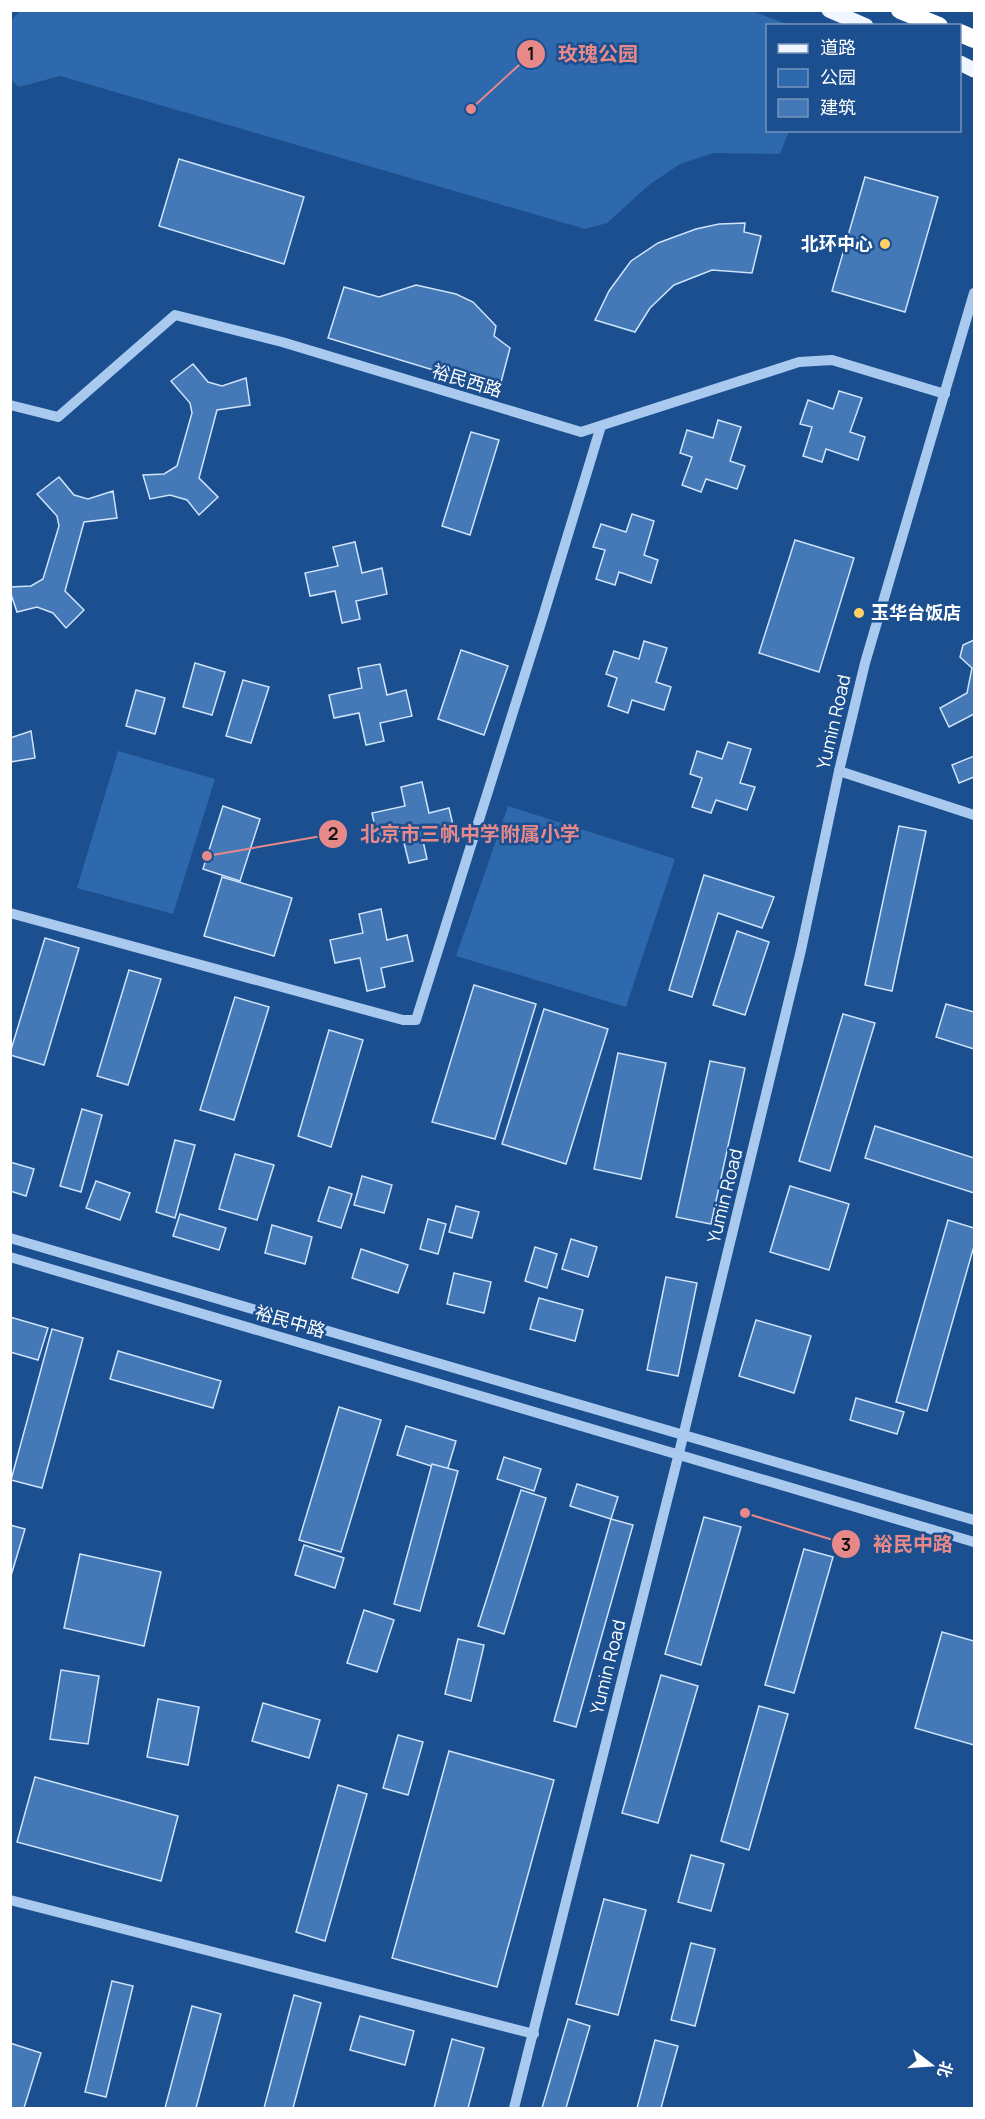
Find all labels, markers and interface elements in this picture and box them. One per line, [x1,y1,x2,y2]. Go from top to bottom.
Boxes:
legend [766,24,961,132]
callout: 玫瑰公园 [516,35,650,73]
text: 道路 [820,35,856,59]
text: 玫瑰公园 [558,40,638,67]
text: 1 [527,41,535,65]
text: 公园 [820,65,856,89]
text: 建筑 [820,95,856,119]
place label: 北环中心 [801,231,873,255]
marker: 北环中心 [878,237,892,251]
street label: 裕民西路 [429,358,505,402]
place label: 玉华台饭店 [871,600,961,624]
marker: 玉华台饭店 [852,606,866,620]
street label: Yumin Road [810,672,856,771]
callout: 北京市三帆中学附属小学 [318,815,592,853]
text: 北京市三帆中学附属小学 [360,820,580,847]
text: 2 [328,821,338,845]
street label: Yumin Road [701,1146,747,1245]
street label: 裕民中路 [252,1300,328,1342]
callout: 裕民中路 [831,1525,965,1563]
text: 裕民中路 [873,1530,953,1557]
text: 3 [841,1532,851,1556]
street label: Yumin Road [584,1617,630,1716]
north arrow [901,2035,961,2095]
text: 北 [932,2059,958,2080]

